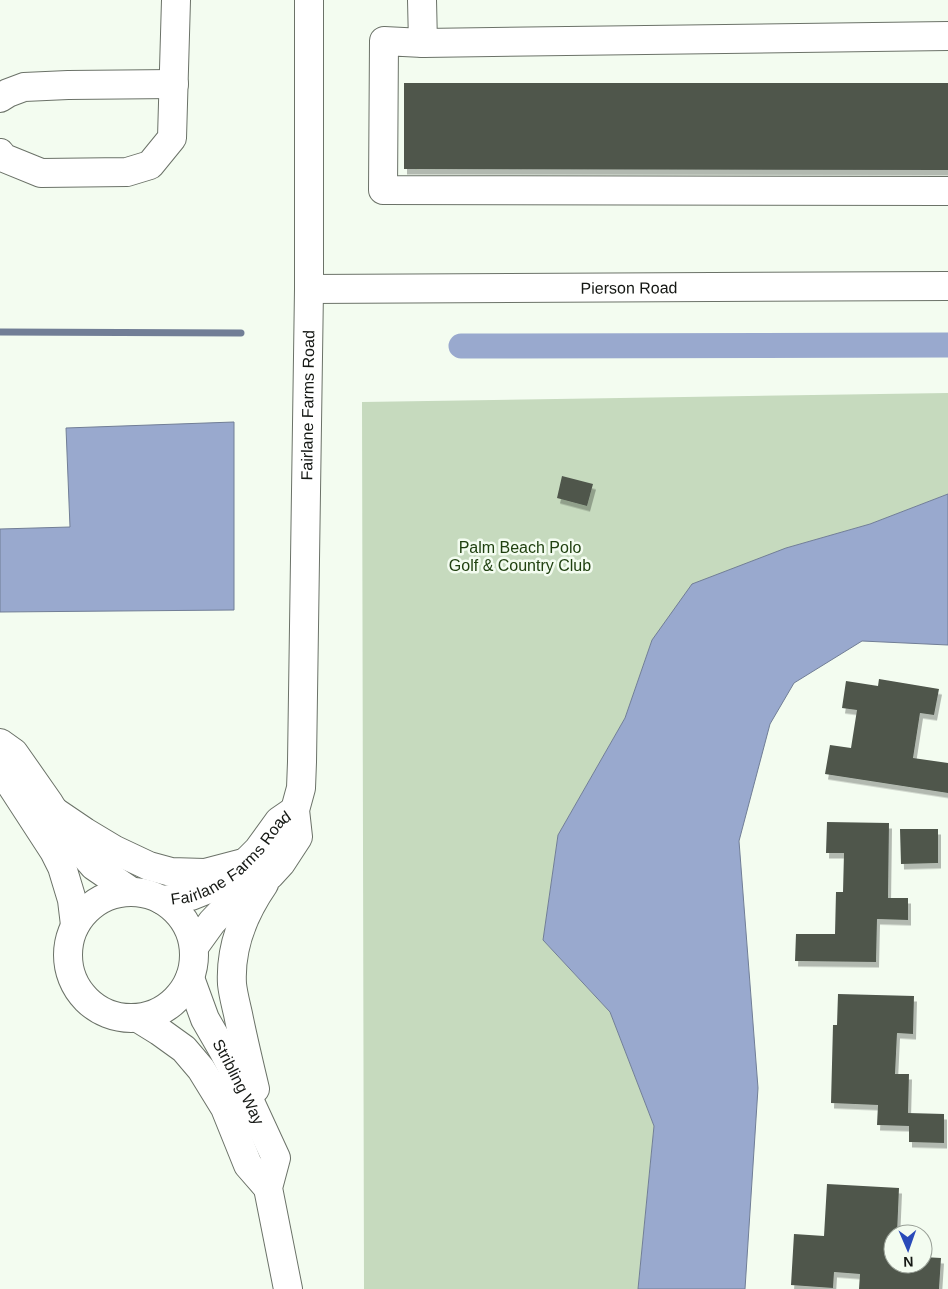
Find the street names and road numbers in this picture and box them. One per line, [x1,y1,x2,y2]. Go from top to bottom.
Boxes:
street label: Pierson Road [580,279,678,297]
street label: Fairlane Farms Road [298,330,317,481]
street label: Fairlane Farms Road [170,808,294,908]
street label: Stribling Way [209,1036,267,1127]

